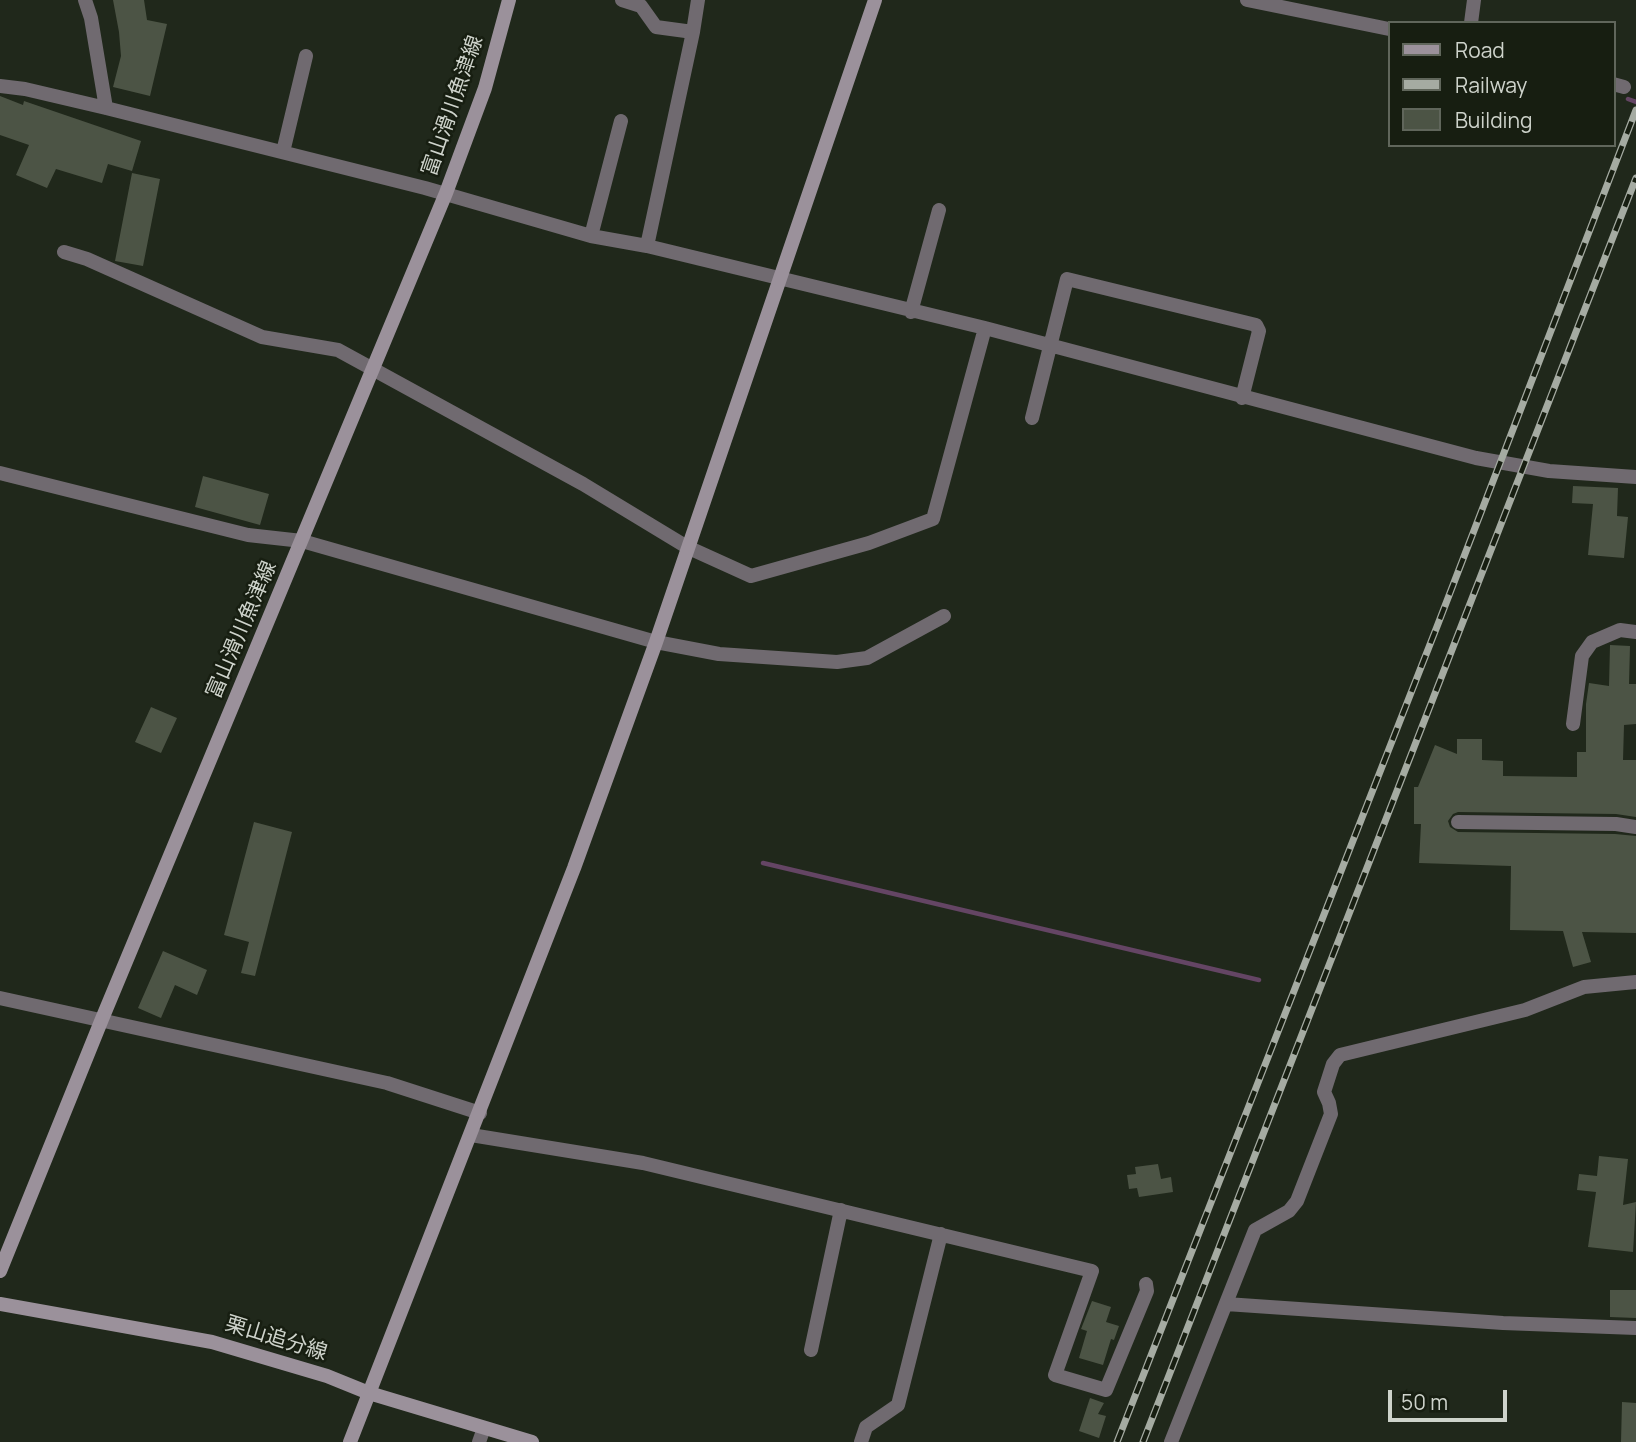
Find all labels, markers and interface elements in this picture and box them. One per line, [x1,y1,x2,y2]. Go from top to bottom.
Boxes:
legend [1388,21,1615,147]
street label: 富山滑川魚津線 [417,32,489,180]
text: Road [1455,36,1505,64]
text: Railway [1455,71,1527,99]
text: Building [1455,106,1532,134]
street label: 富山滑川魚津線 [202,557,282,703]
street label: 栗山追分線 [222,1312,330,1366]
scale bar [1391,1376,1510,1420]
text: 50 m [1401,1388,1448,1416]

